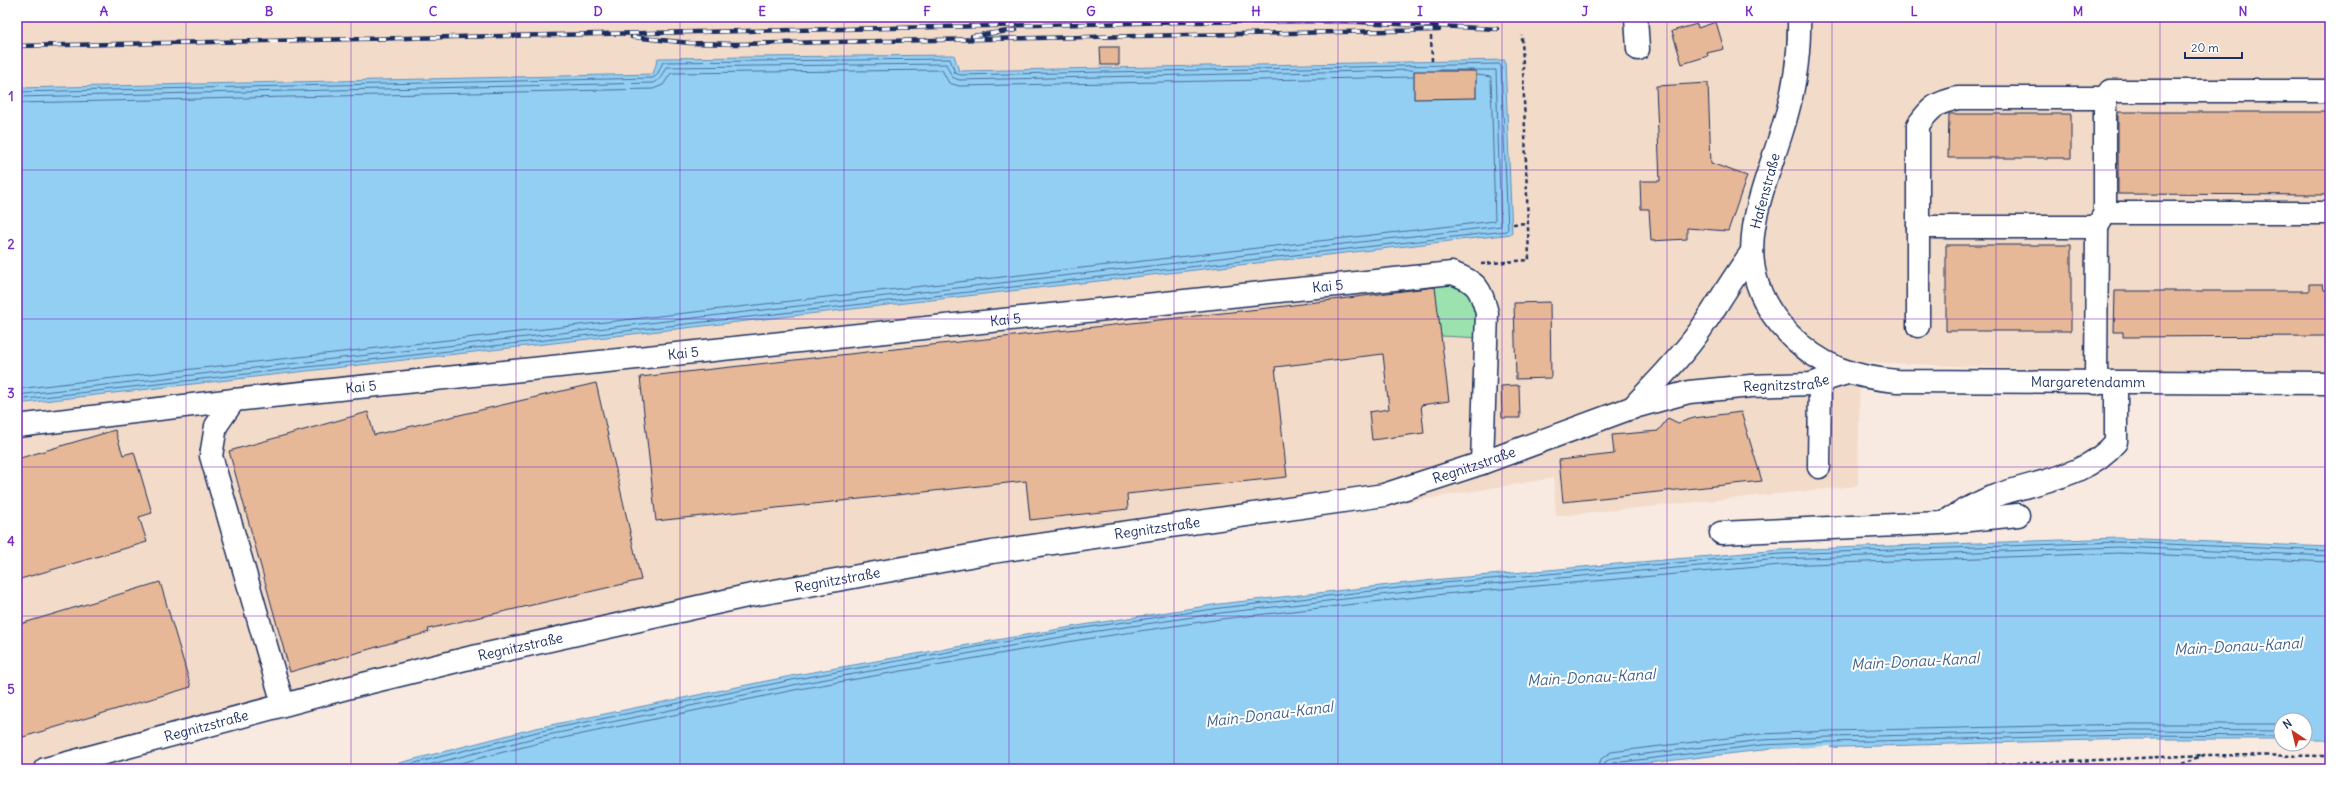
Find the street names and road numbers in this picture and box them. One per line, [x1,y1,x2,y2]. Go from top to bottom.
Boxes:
street label: Hafenstraße [1746,151,1784,231]
street label: Kai 5 [1311,275,1344,297]
street label: Kai 5 [989,309,1022,330]
street label: Kai 5 [667,343,700,364]
street label: Regnitzstraße [1742,370,1831,396]
street label: Margaretendamm [2031,373,2145,391]
street label: Kai 5 [345,376,377,397]
street label: Regnitzstraße [1430,442,1518,488]
street label: Regnitzstraße [1113,513,1201,543]
street label: Regnitzstraße [793,563,882,596]
street label: Regnitzstraße [476,628,565,665]
street label: Regnitzstraße [162,706,250,746]

